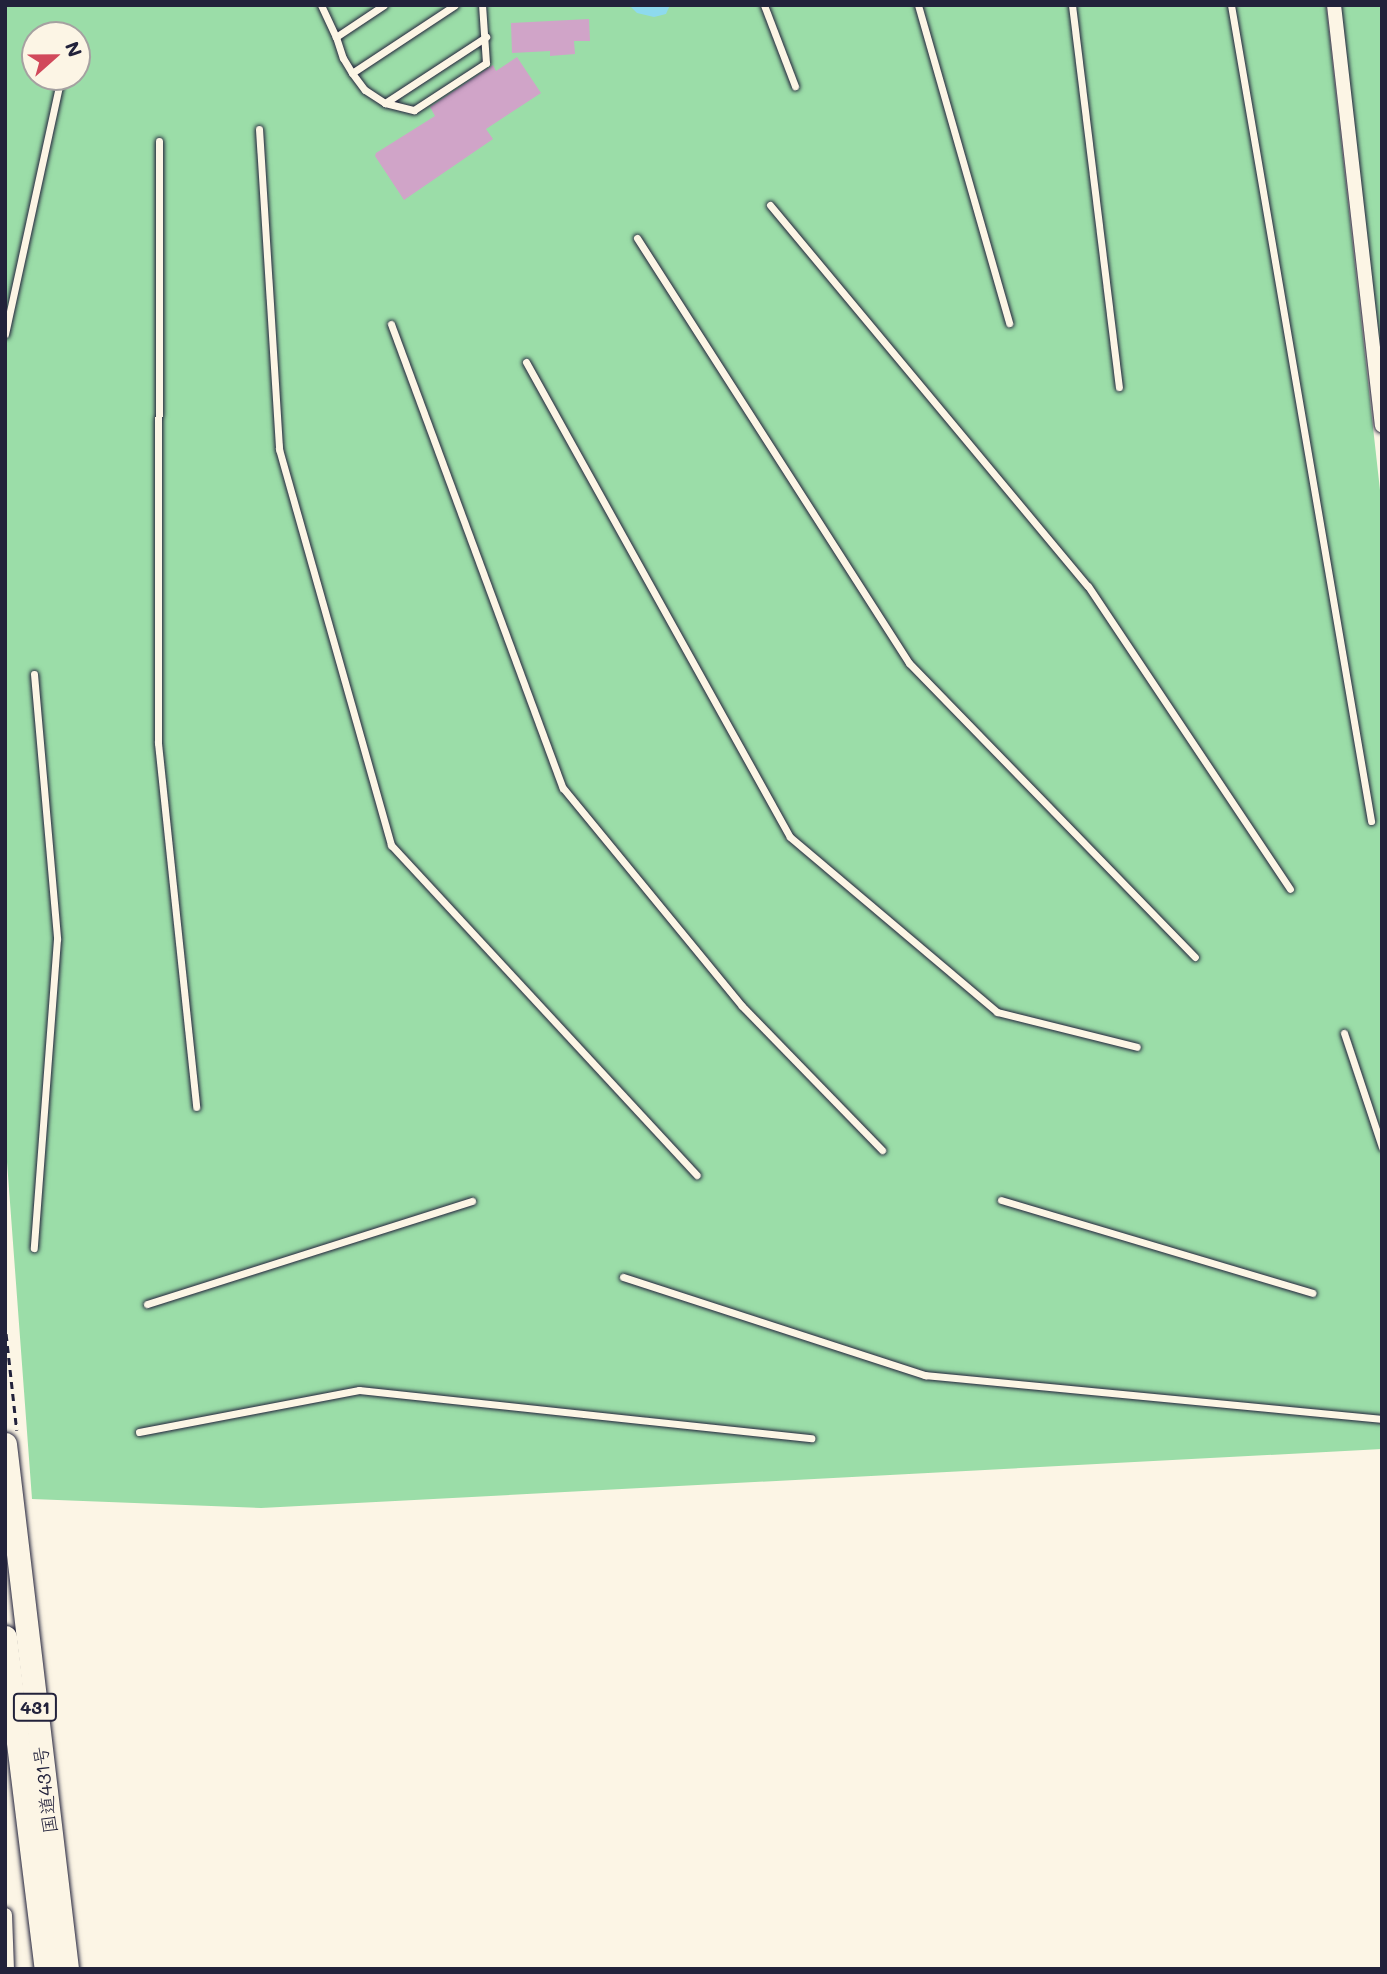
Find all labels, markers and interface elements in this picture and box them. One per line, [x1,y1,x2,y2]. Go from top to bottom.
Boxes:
north arrow [21,21,91,91]
text: N [60,38,88,60]
road number: 431 [12,1692,58,1722]
street label: 国道431号 [28,1745,62,1835]

